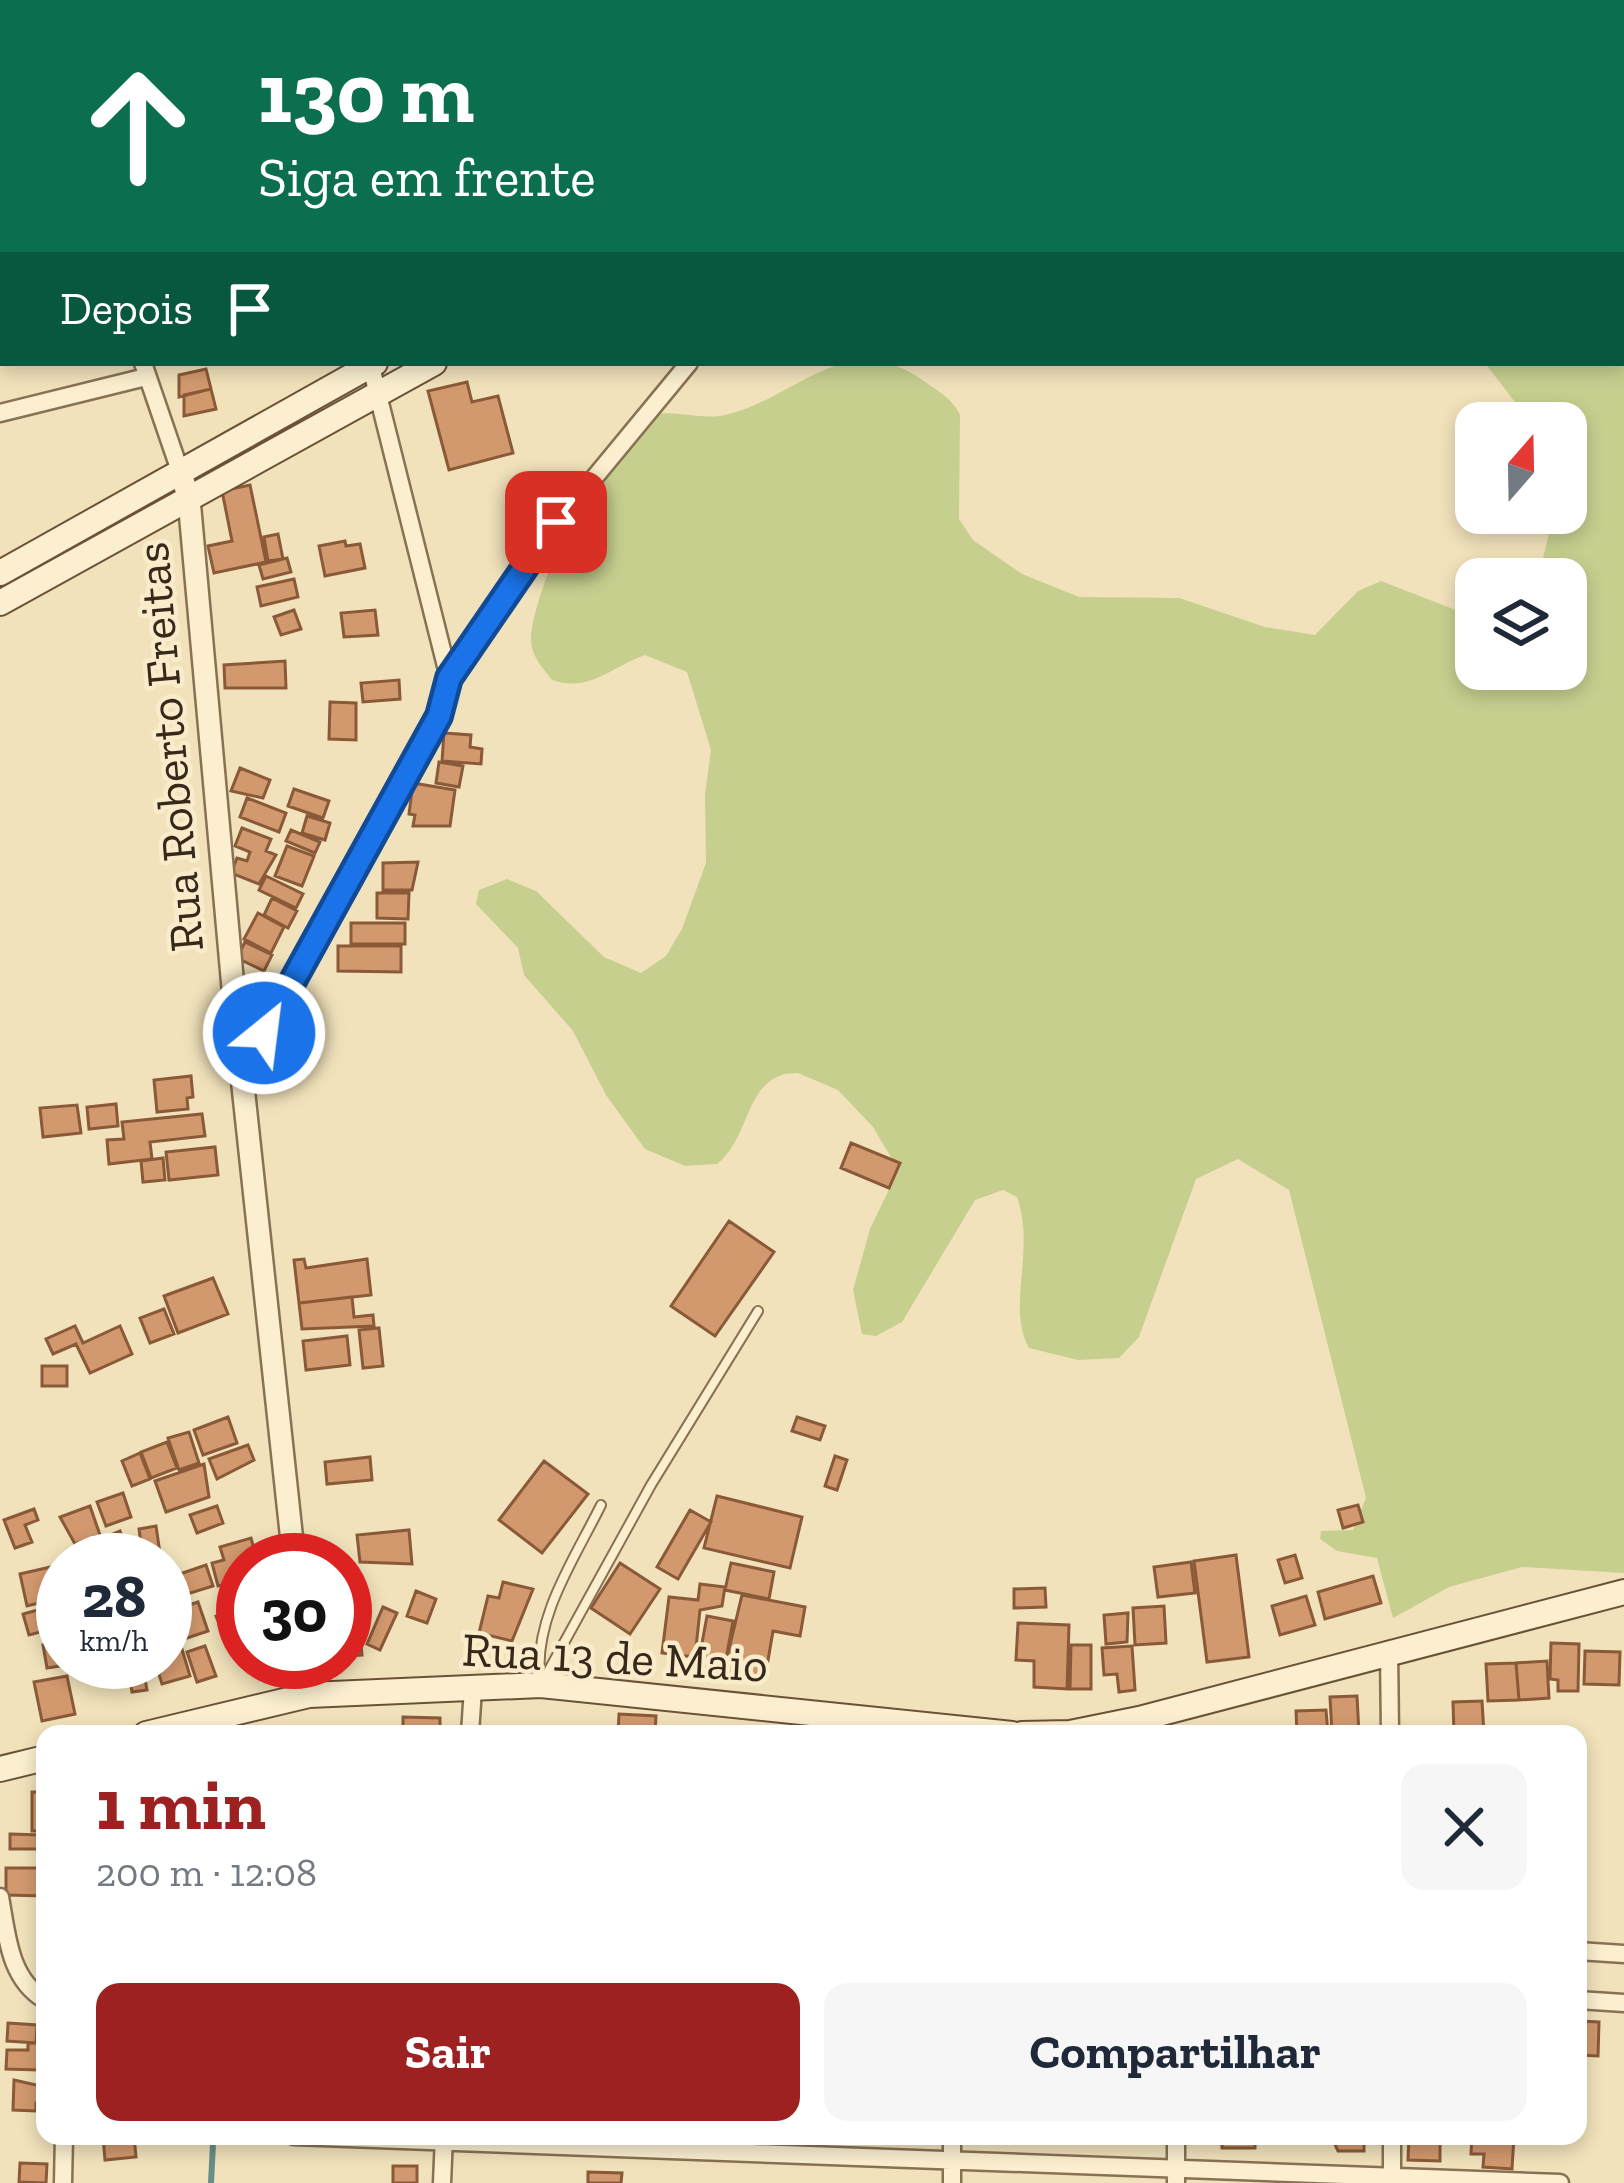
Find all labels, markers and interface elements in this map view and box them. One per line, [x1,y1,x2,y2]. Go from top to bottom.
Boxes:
text: 130 m [258,43,474,144]
icon: ahead [60,48,216,204]
text: Siga em frente [258,145,596,210]
icon: arrive [217,276,283,342]
text: Depois [60,282,193,336]
north arrow [1455,402,1587,534]
map controls [1455,402,1587,690]
pin [505,471,607,573]
icon: arrive [523,489,589,555]
street label: Rua Roberto Freitas [123,540,215,954]
button: layers [1455,558,1587,690]
position arrow [201,970,327,1096]
speed limit sign: 30 [216,1533,372,1689]
text: 28 [82,1560,146,1632]
street label: Rua 13 de Maio [461,1621,769,1693]
text: km/h [80,1623,148,1659]
text: 1 min [96,1761,266,1847]
button: close [1401,1764,1527,1890]
text: 200 m · 12:08 [96,1849,317,1896]
button: Sair [96,1983,800,2121]
button: Compartilhar [824,1983,1527,2121]

